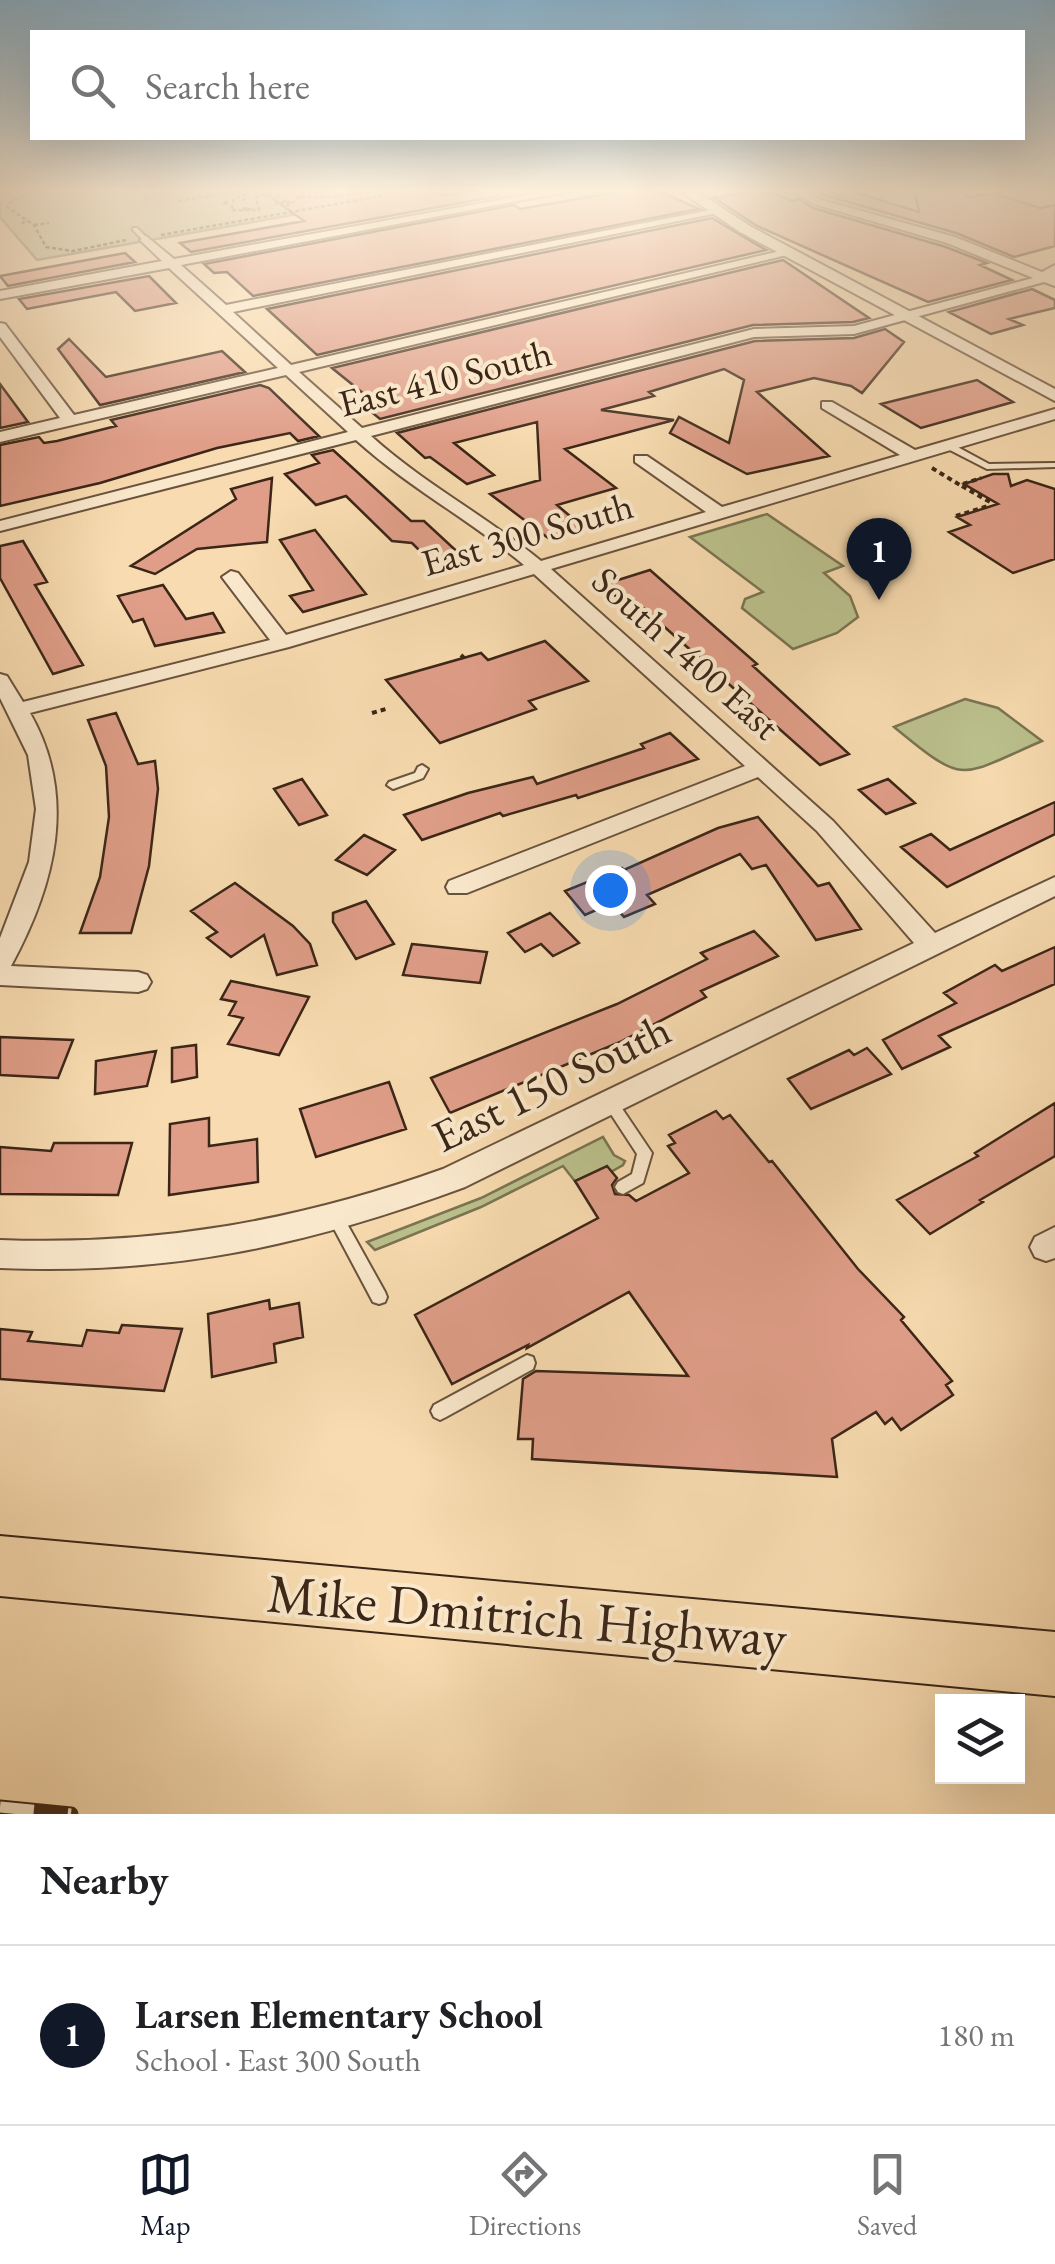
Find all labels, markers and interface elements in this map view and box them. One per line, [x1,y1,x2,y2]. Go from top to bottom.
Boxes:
search box [30,30,1025,140]
icon: search [65,58,120,113]
text: Search here [145,61,310,110]
street label: East 410 South [333,327,556,428]
street label: East 300 South [415,480,638,587]
pin: 1 [846,518,912,600]
street label: South 1400 East [582,555,790,750]
your location [585,865,636,916]
street label: East 150 South [422,999,680,1165]
street label: Mike Dmitrich Highway [264,1556,791,1673]
map controls [935,1694,1025,1784]
button: layers [935,1694,1025,1784]
text: Nearby [40,1852,169,1907]
text: Larsen Elementary School [135,1990,543,2039]
text: 1 [64,2014,81,2056]
text: 180 m [938,2014,1015,2056]
text: School · East 300 South [135,2039,421,2081]
tab: Map [138,2147,193,2243]
tab: Directions [469,2147,581,2243]
tab: Saved [857,2147,917,2243]

